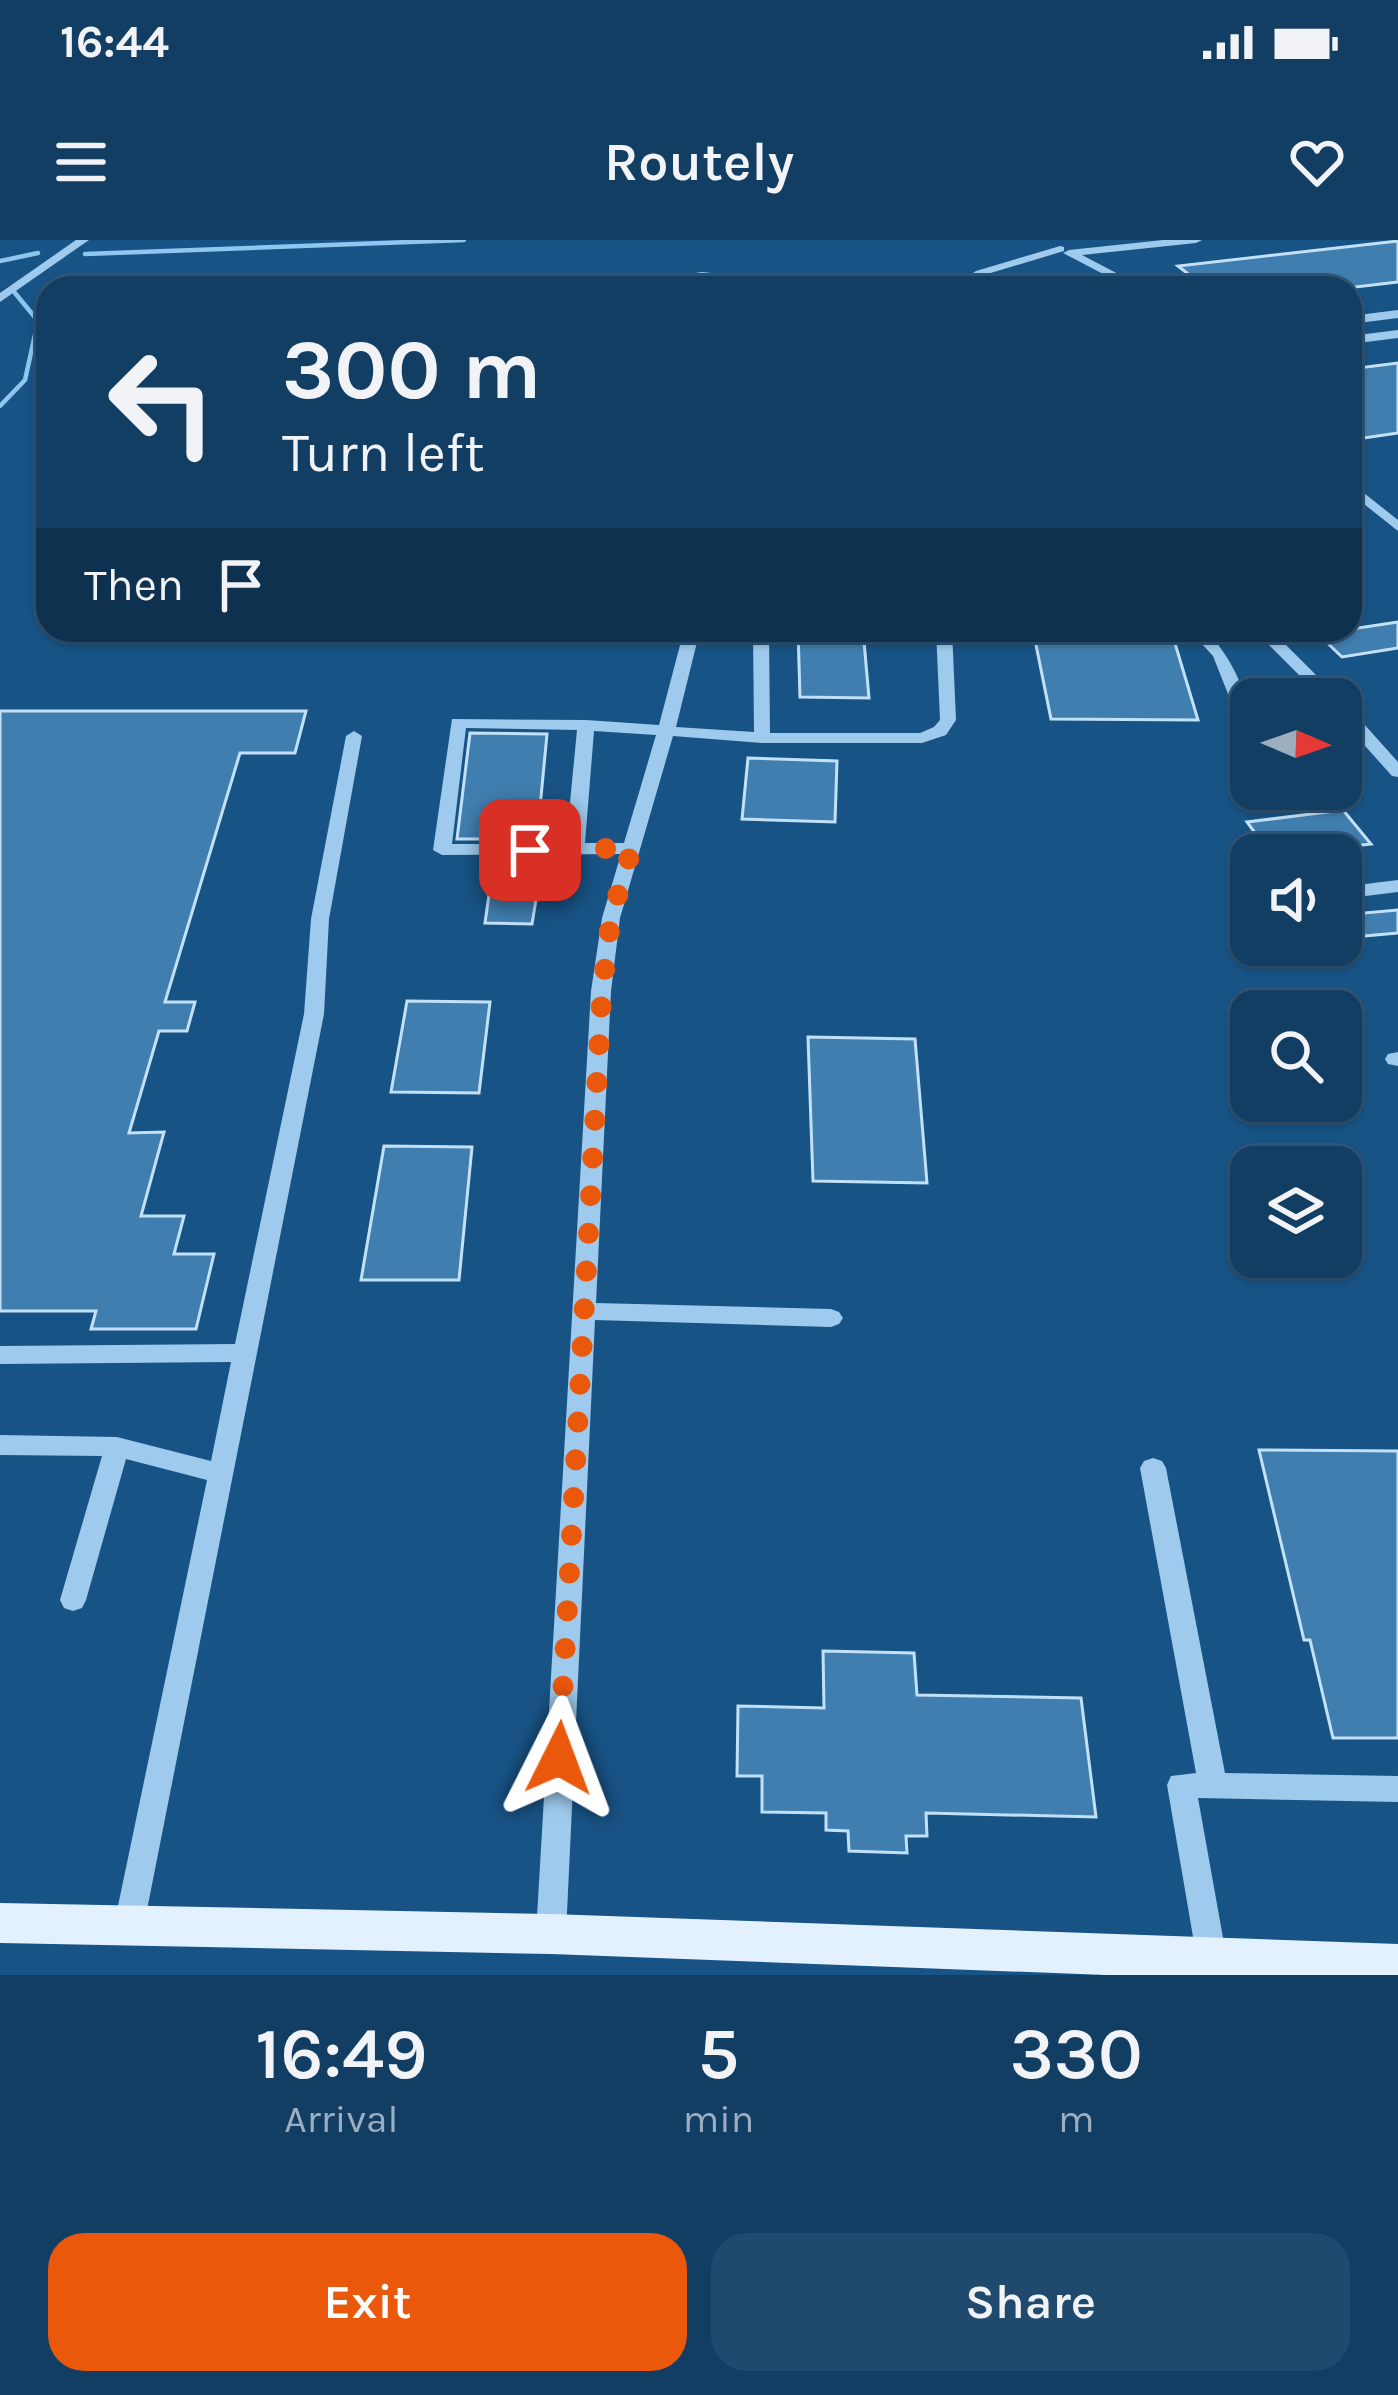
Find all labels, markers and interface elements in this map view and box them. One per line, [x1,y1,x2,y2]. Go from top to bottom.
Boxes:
text: 16:44 [60,16,169,68]
icon: menu [48,129,114,195]
icon: heart [1284,129,1350,195]
text: Routely [604,130,794,194]
text: 300 m [282,321,541,419]
icon: left [84,324,240,480]
text: Turn left [282,421,485,485]
icon: arrive [208,552,274,618]
text: Then [84,559,184,611]
north arrow [1230,678,1362,810]
map controls [1230,678,1362,1278]
pin [479,799,581,901]
icon: arrive [497,817,563,883]
button: sound [1230,834,1362,966]
button: search [1230,990,1362,1122]
button: layers [1230,1146,1362,1278]
position arrow [496,1695,622,1821]
text: 16:49 [255,2012,428,2096]
text: 5 [698,2012,739,2096]
text: 330 [1010,2012,1143,2096]
text: Arrival [284,2096,398,2142]
text: min [683,2096,754,2142]
text: m [1058,2096,1094,2142]
button: Exit [48,2233,687,2371]
button: Share [711,2233,1350,2371]

